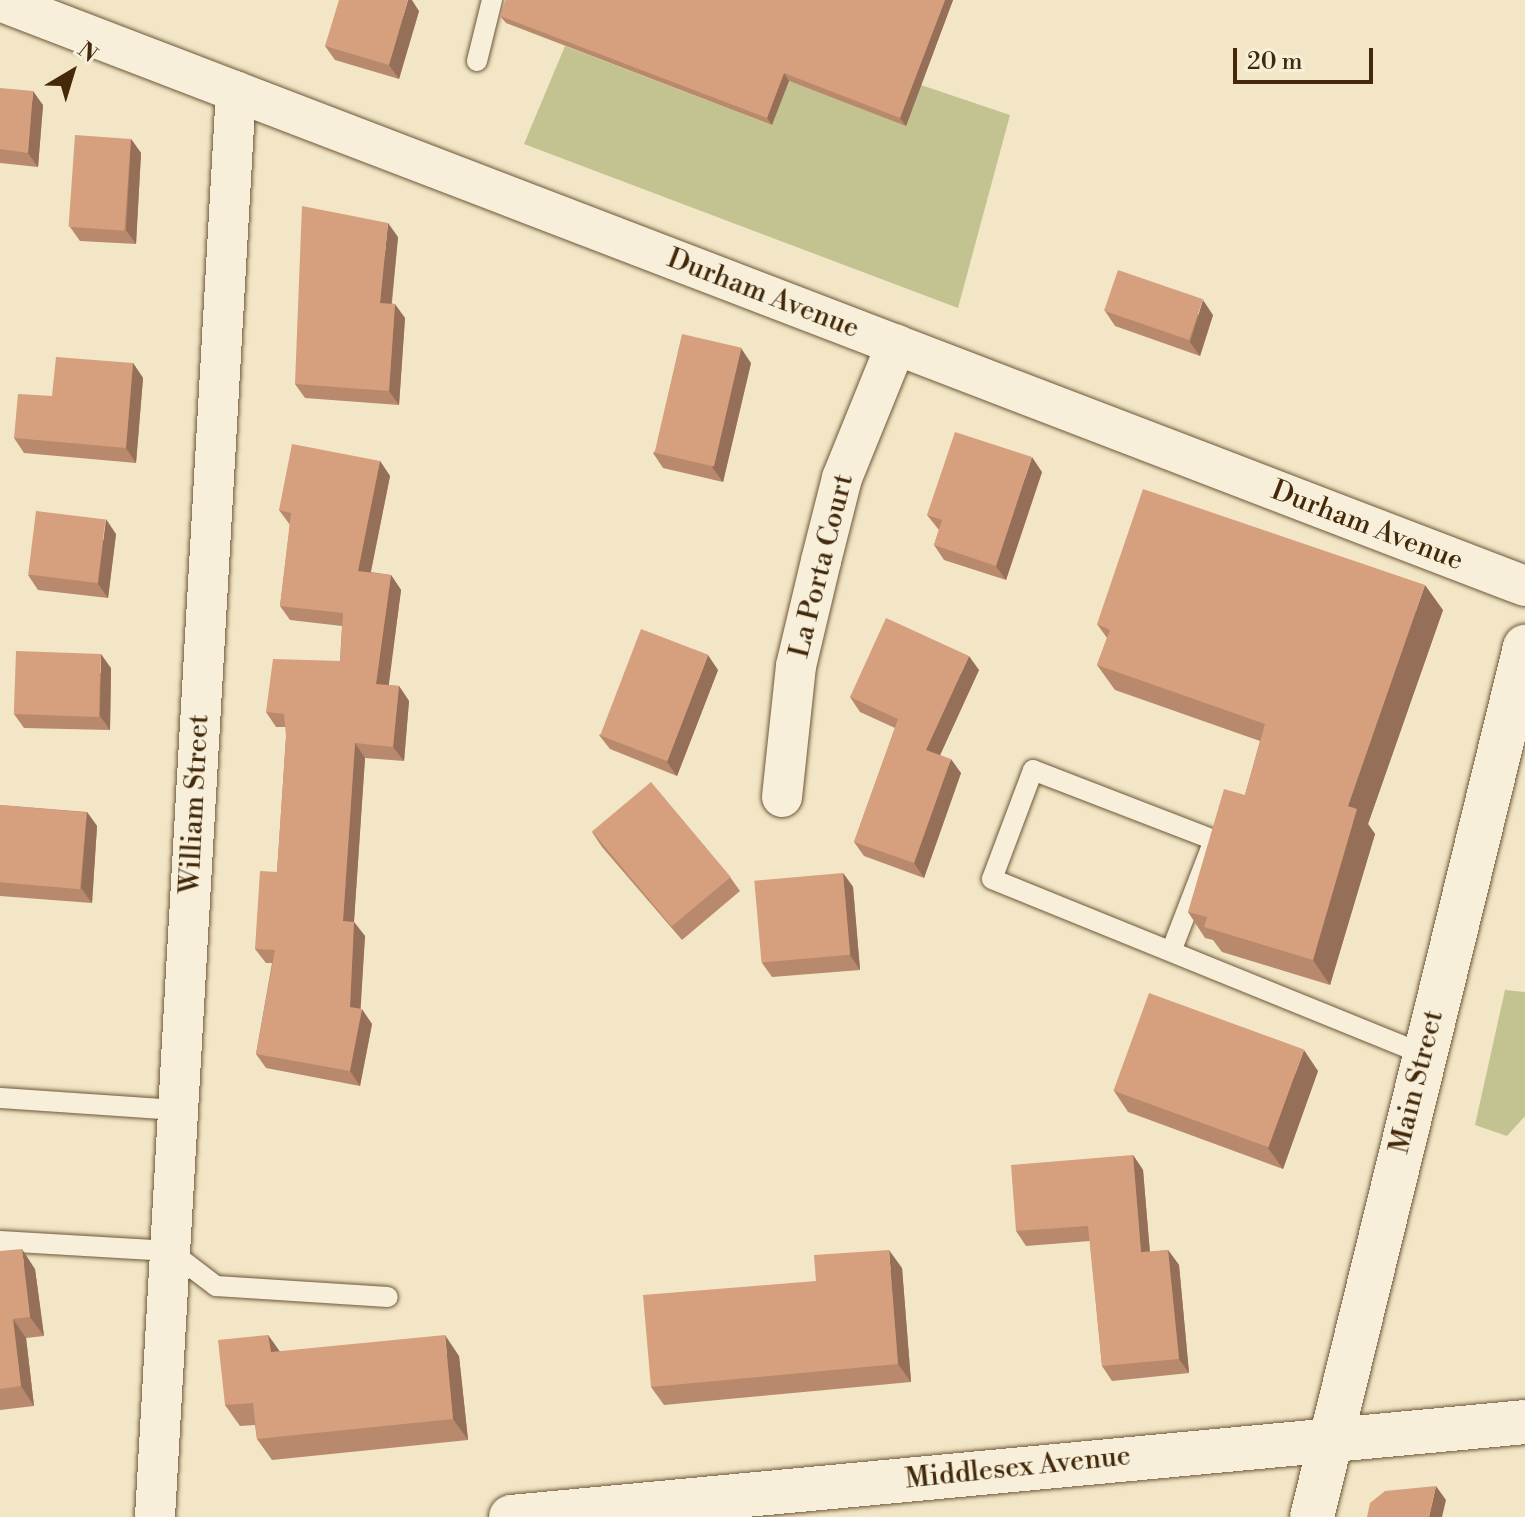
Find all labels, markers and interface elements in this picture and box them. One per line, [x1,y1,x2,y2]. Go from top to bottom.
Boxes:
north arrow [32,32,112,112]
scale bar [1237,32,1377,82]
text: N [72,37,102,69]
text: 20 m [1247,47,1303,77]
street label: Durham Avenue [662,242,864,346]
street label: La Porta Court [783,471,861,661]
street label: Durham Avenue [1266,474,1468,578]
street label: William Street [174,713,216,895]
street label: Main Street [1383,1007,1451,1157]
street label: Middlesex Avenue [903,1439,1133,1497]

